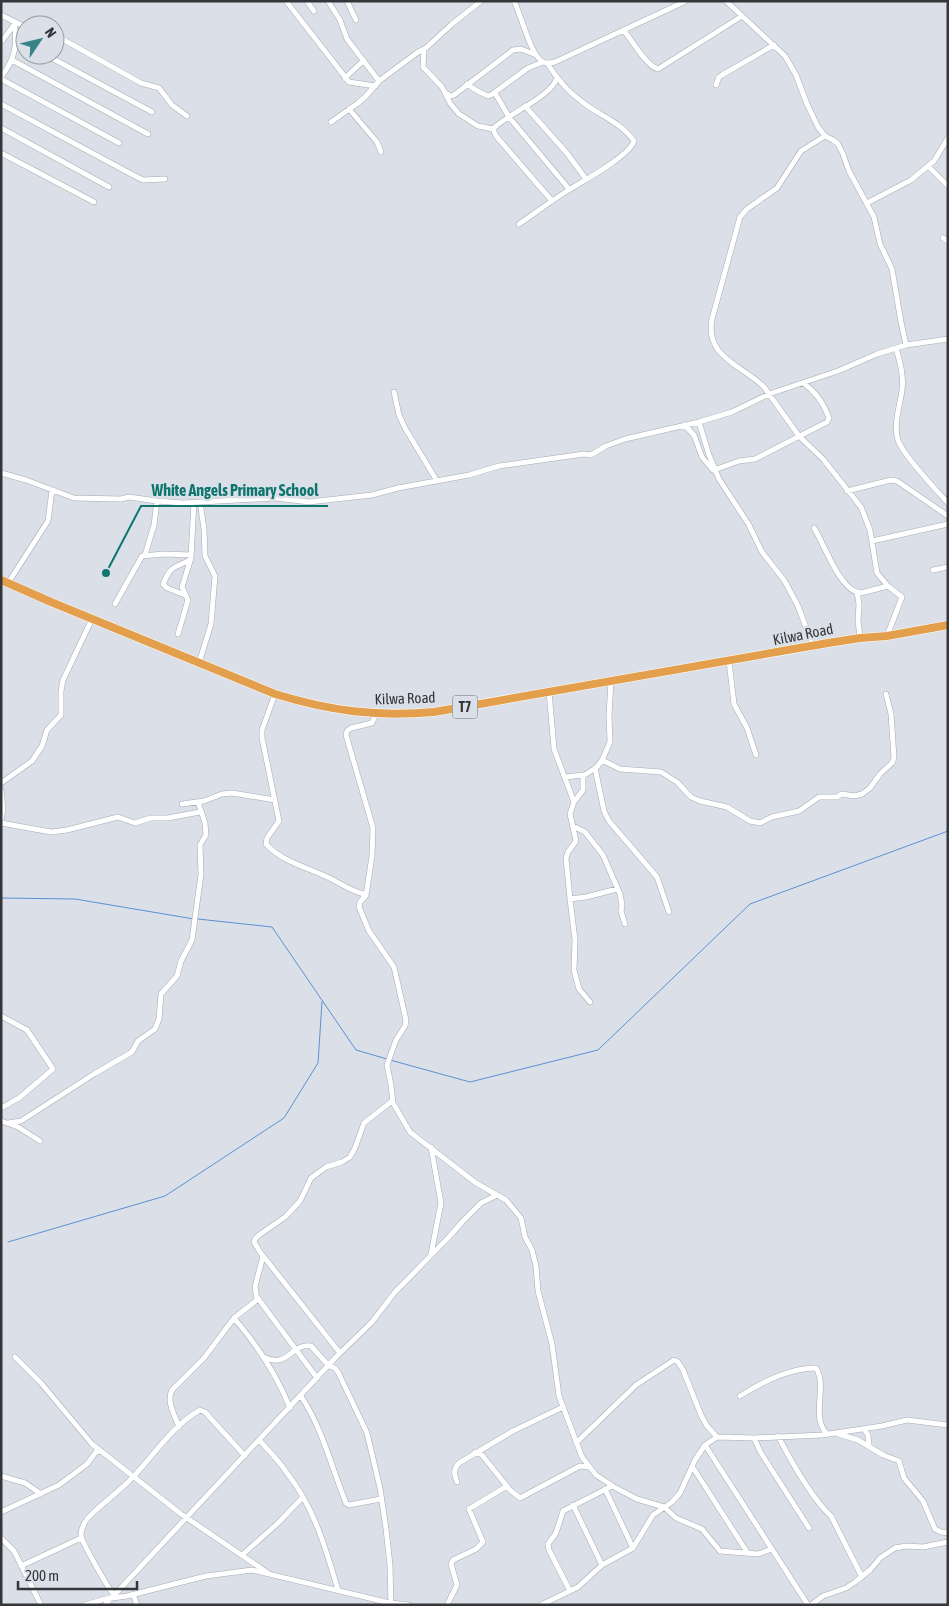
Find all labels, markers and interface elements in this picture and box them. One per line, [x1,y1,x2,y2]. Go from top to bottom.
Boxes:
north arrow [15,15,65,65]
text: N [42,25,60,41]
callout: White Angels Primary School [141,475,328,506]
text: White Angels Primary School [151,481,319,499]
street label: Kilwa Road [771,620,835,648]
street label: Kilwa Road [374,688,436,708]
road number: T7 [452,696,478,719]
scale bar [18,1558,136,1590]
text: 200 m [25,1567,59,1584]

